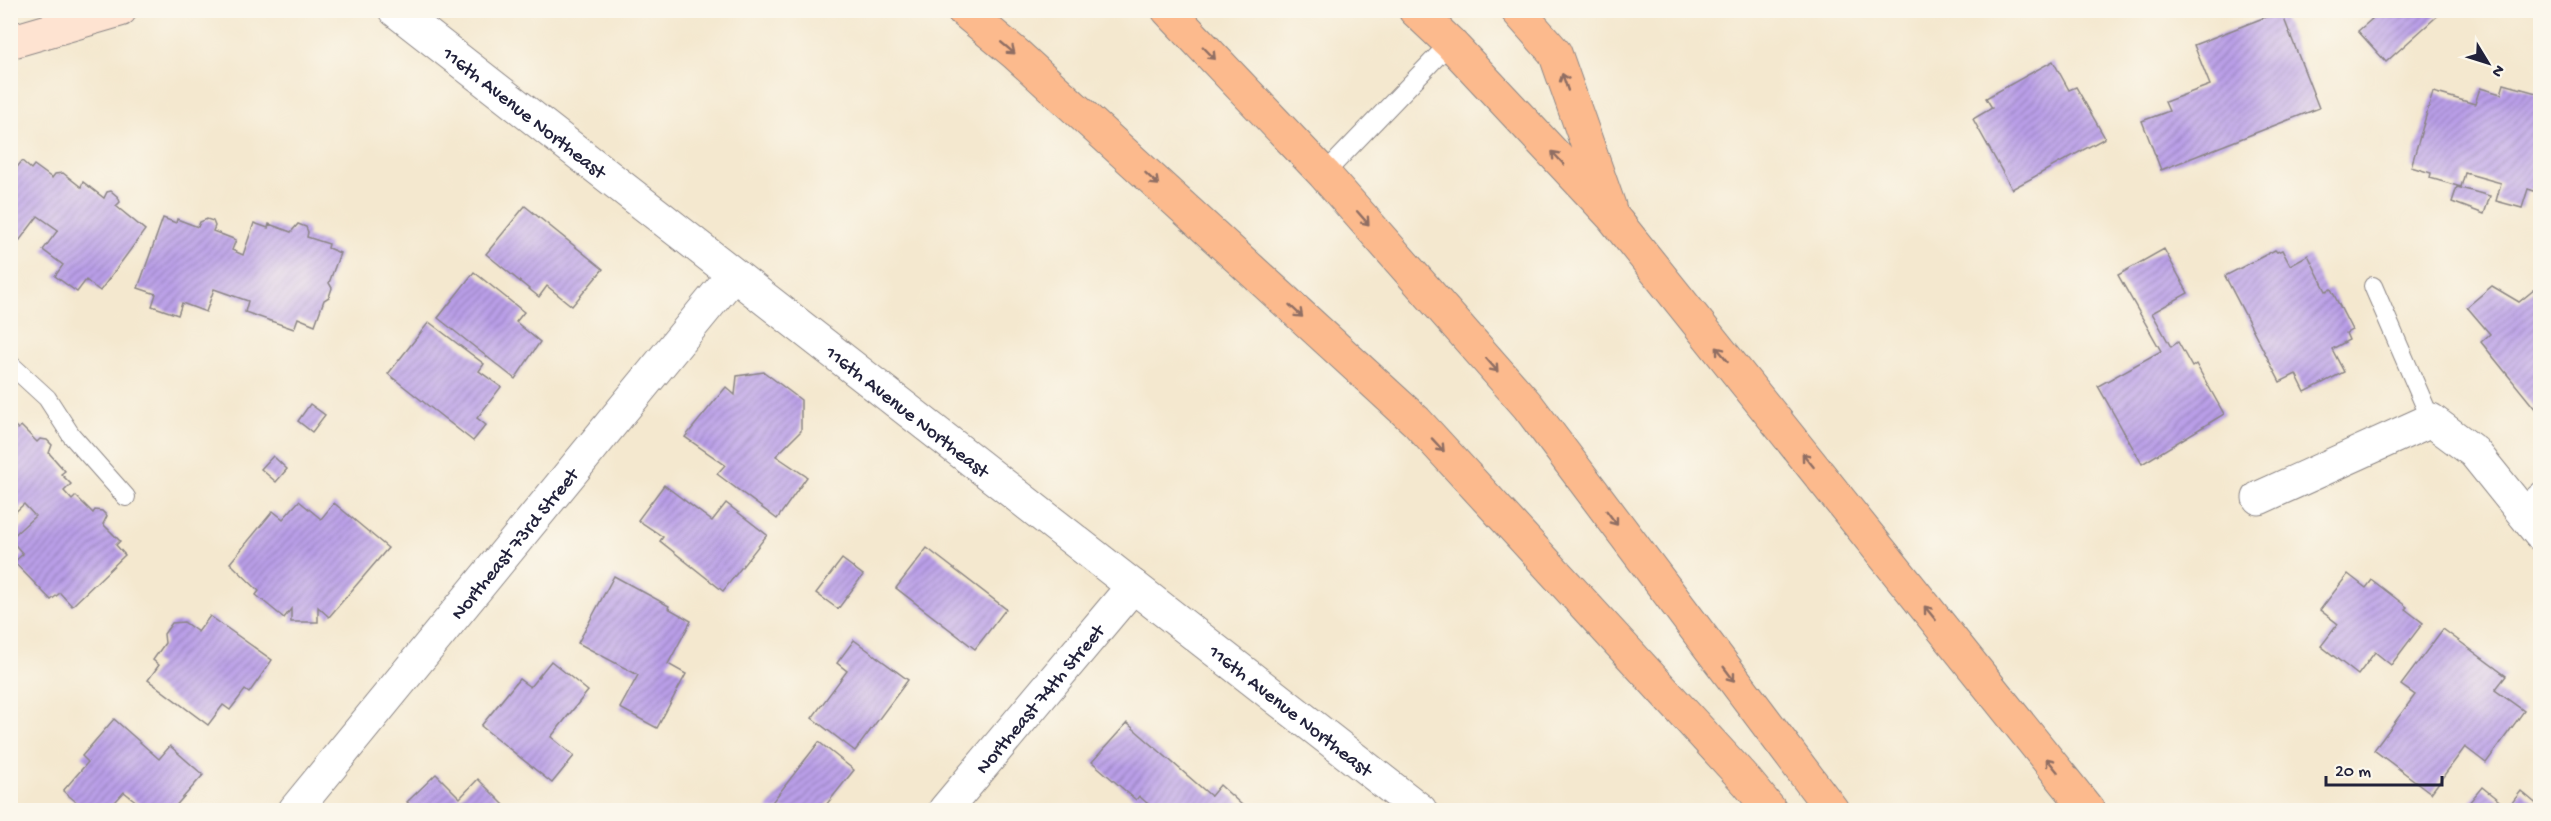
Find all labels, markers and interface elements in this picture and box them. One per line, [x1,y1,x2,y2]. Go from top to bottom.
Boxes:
north arrow [2458,33,2518,93]
one-way arrow [1000,41,1016,54]
street label: 116th Avenue Northeast [436,43,611,186]
one-way arrow [1201,45,1216,60]
text: N [2486,60,2508,80]
one-way arrow [1558,73,1569,91]
one-way arrow [1551,151,1565,166]
one-way arrow [1145,172,1160,186]
one-way arrow [1356,210,1370,225]
one-way arrow [1288,304,1303,318]
street label: 116th Avenue Northeast [819,342,994,485]
one-way arrow [1716,346,1729,362]
one-way arrow [1485,357,1499,372]
one-way arrow [1431,437,1445,452]
one-way arrow [1802,453,1815,469]
street label: Northeast 73rd Street [448,463,586,626]
one-way arrow [1605,510,1618,526]
one-way arrow [1923,605,1936,621]
street label: Northeast 74th Street [972,620,1112,780]
street label: 116th Avenue Northeast [1202,641,1377,784]
one-way arrow [1722,666,1735,682]
scale bar [2326,749,2442,787]
one-way arrow [2045,757,2058,773]
text: 20 m [2335,762,2371,783]

